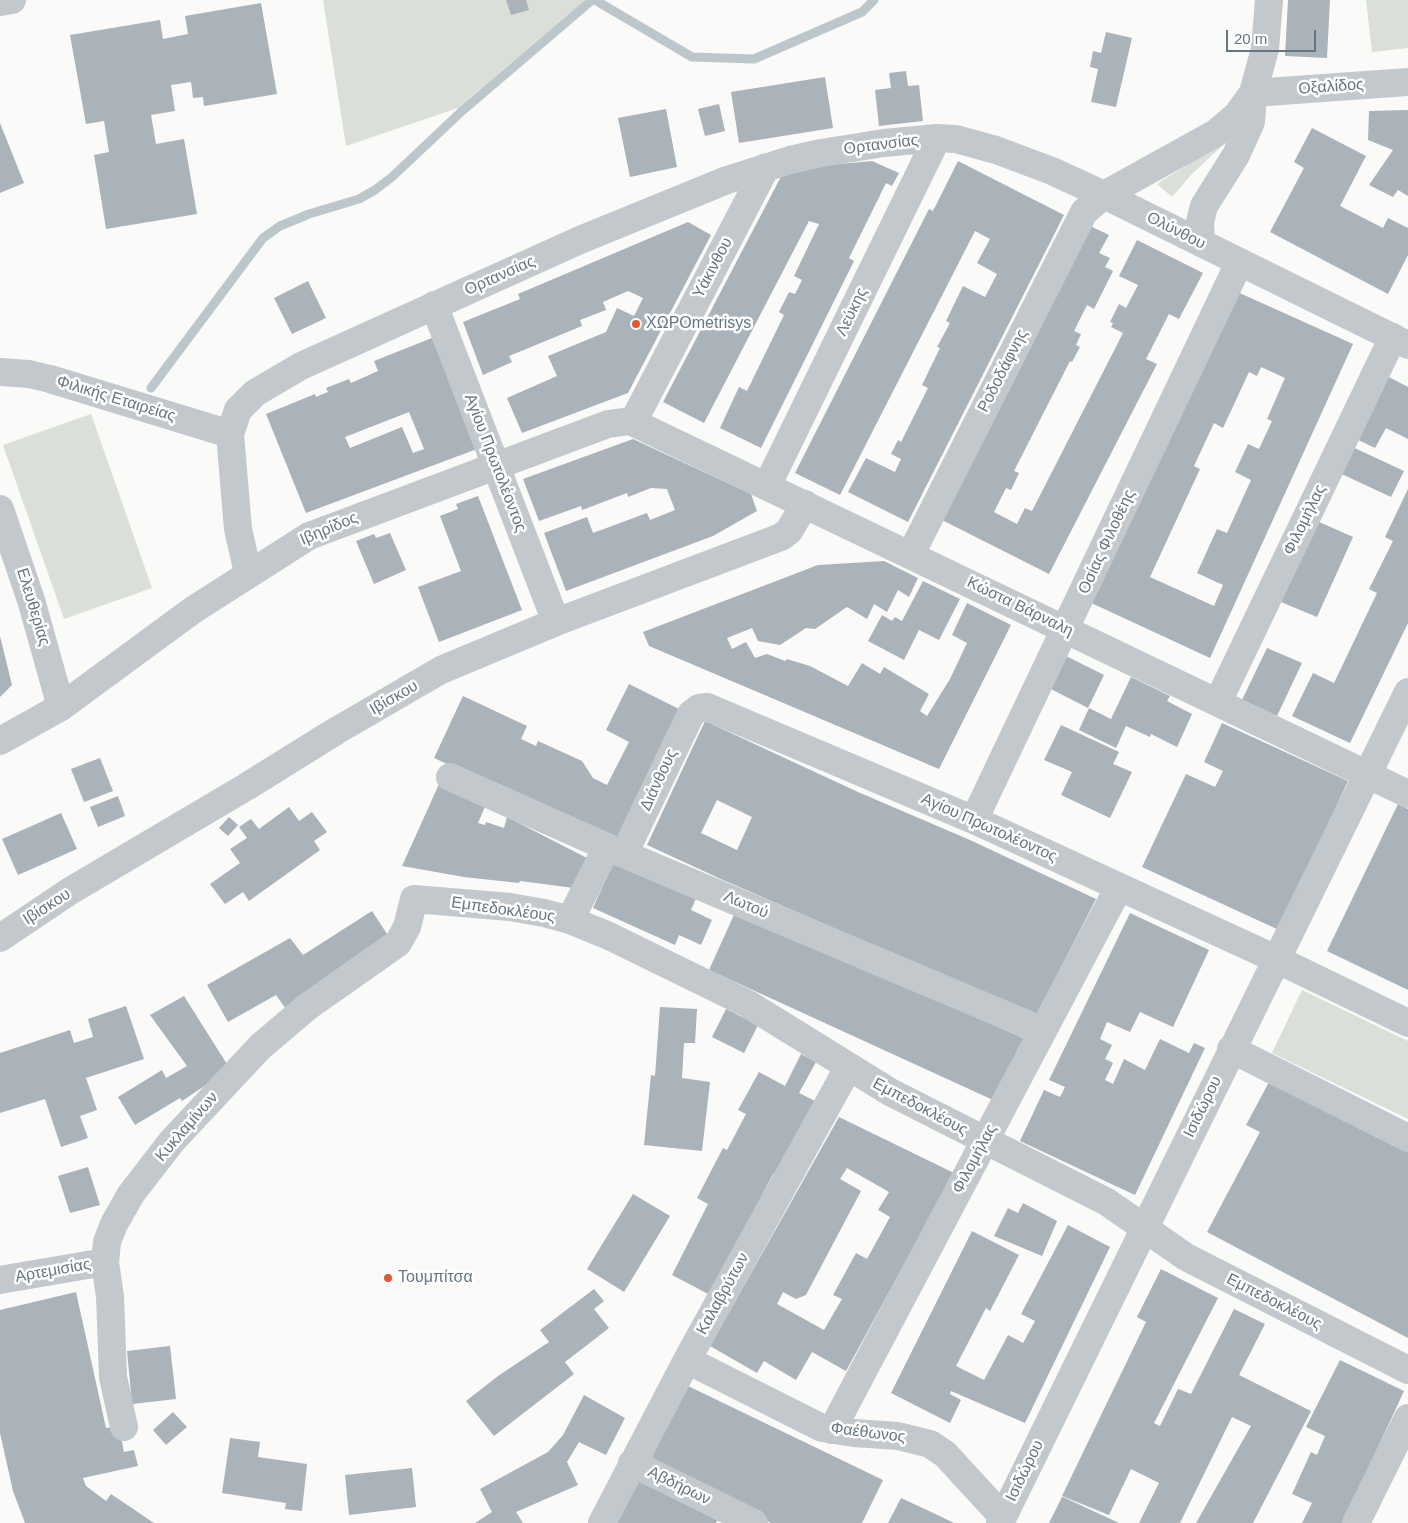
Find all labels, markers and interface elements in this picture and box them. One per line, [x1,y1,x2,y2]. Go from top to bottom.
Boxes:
scale bar [1228,20,1318,52]
text: 20 m [1234,30,1267,47]
street label: Οξαλίδος [1298,75,1364,99]
street label: Ορτανσίας [843,131,919,159]
street label: Ολύνθου [1143,208,1209,254]
street label: Υάκινθου [689,234,737,302]
street label: Ορτανσίας [462,252,538,300]
street label: Λεύκης [832,285,872,339]
place label: ΧΩΡΟmetrisys [646,314,751,334]
marker: ΧΩΡΟmetrisys [630,318,642,330]
street label: Ροδοδάφνης [974,326,1032,416]
street label: Φιλικής Εταιρείας [54,372,178,426]
street label: Αγίου Πρωτολέοντος [460,391,530,535]
street label: Φιλομήλας [1280,482,1330,558]
street label: Οσίας Φιλοθέης [1074,487,1140,597]
street label: Ιβηρίδος [297,508,361,550]
street label: Ελευθερίας [12,566,54,648]
street label: Κώστα Βάρναλη [964,573,1076,641]
street label: Ιβίσκου [366,677,422,719]
street label: Διάνθους [636,746,682,814]
street label: Αγίου Πρωτολέοντος [918,789,1060,867]
street label: Ιβίσκου [20,885,74,929]
street label: Λωτού [721,887,771,923]
street label: Εμπεδοκλέους [450,893,556,927]
street label: Ισιδώρου [1180,1073,1226,1141]
street label: Εμπεδοκλέους [869,1074,971,1140]
street label: Κυκλαμίνων [152,1088,222,1166]
street label: Φιλομήλας [949,1121,1001,1197]
street label: Καλαβρύτων [693,1250,753,1338]
street label: Αρτεμισίας [14,1255,92,1287]
place label: Τουμπίτσα [398,1268,473,1288]
street label: Εμπεδοκλέους [1223,1270,1325,1334]
marker: Τουμπίτσα [382,1272,394,1284]
street label: Φαέθωνος [830,1419,906,1447]
street label: Ισιδώρου [1002,1437,1048,1505]
street label: Αβδήρων [645,1463,713,1509]

